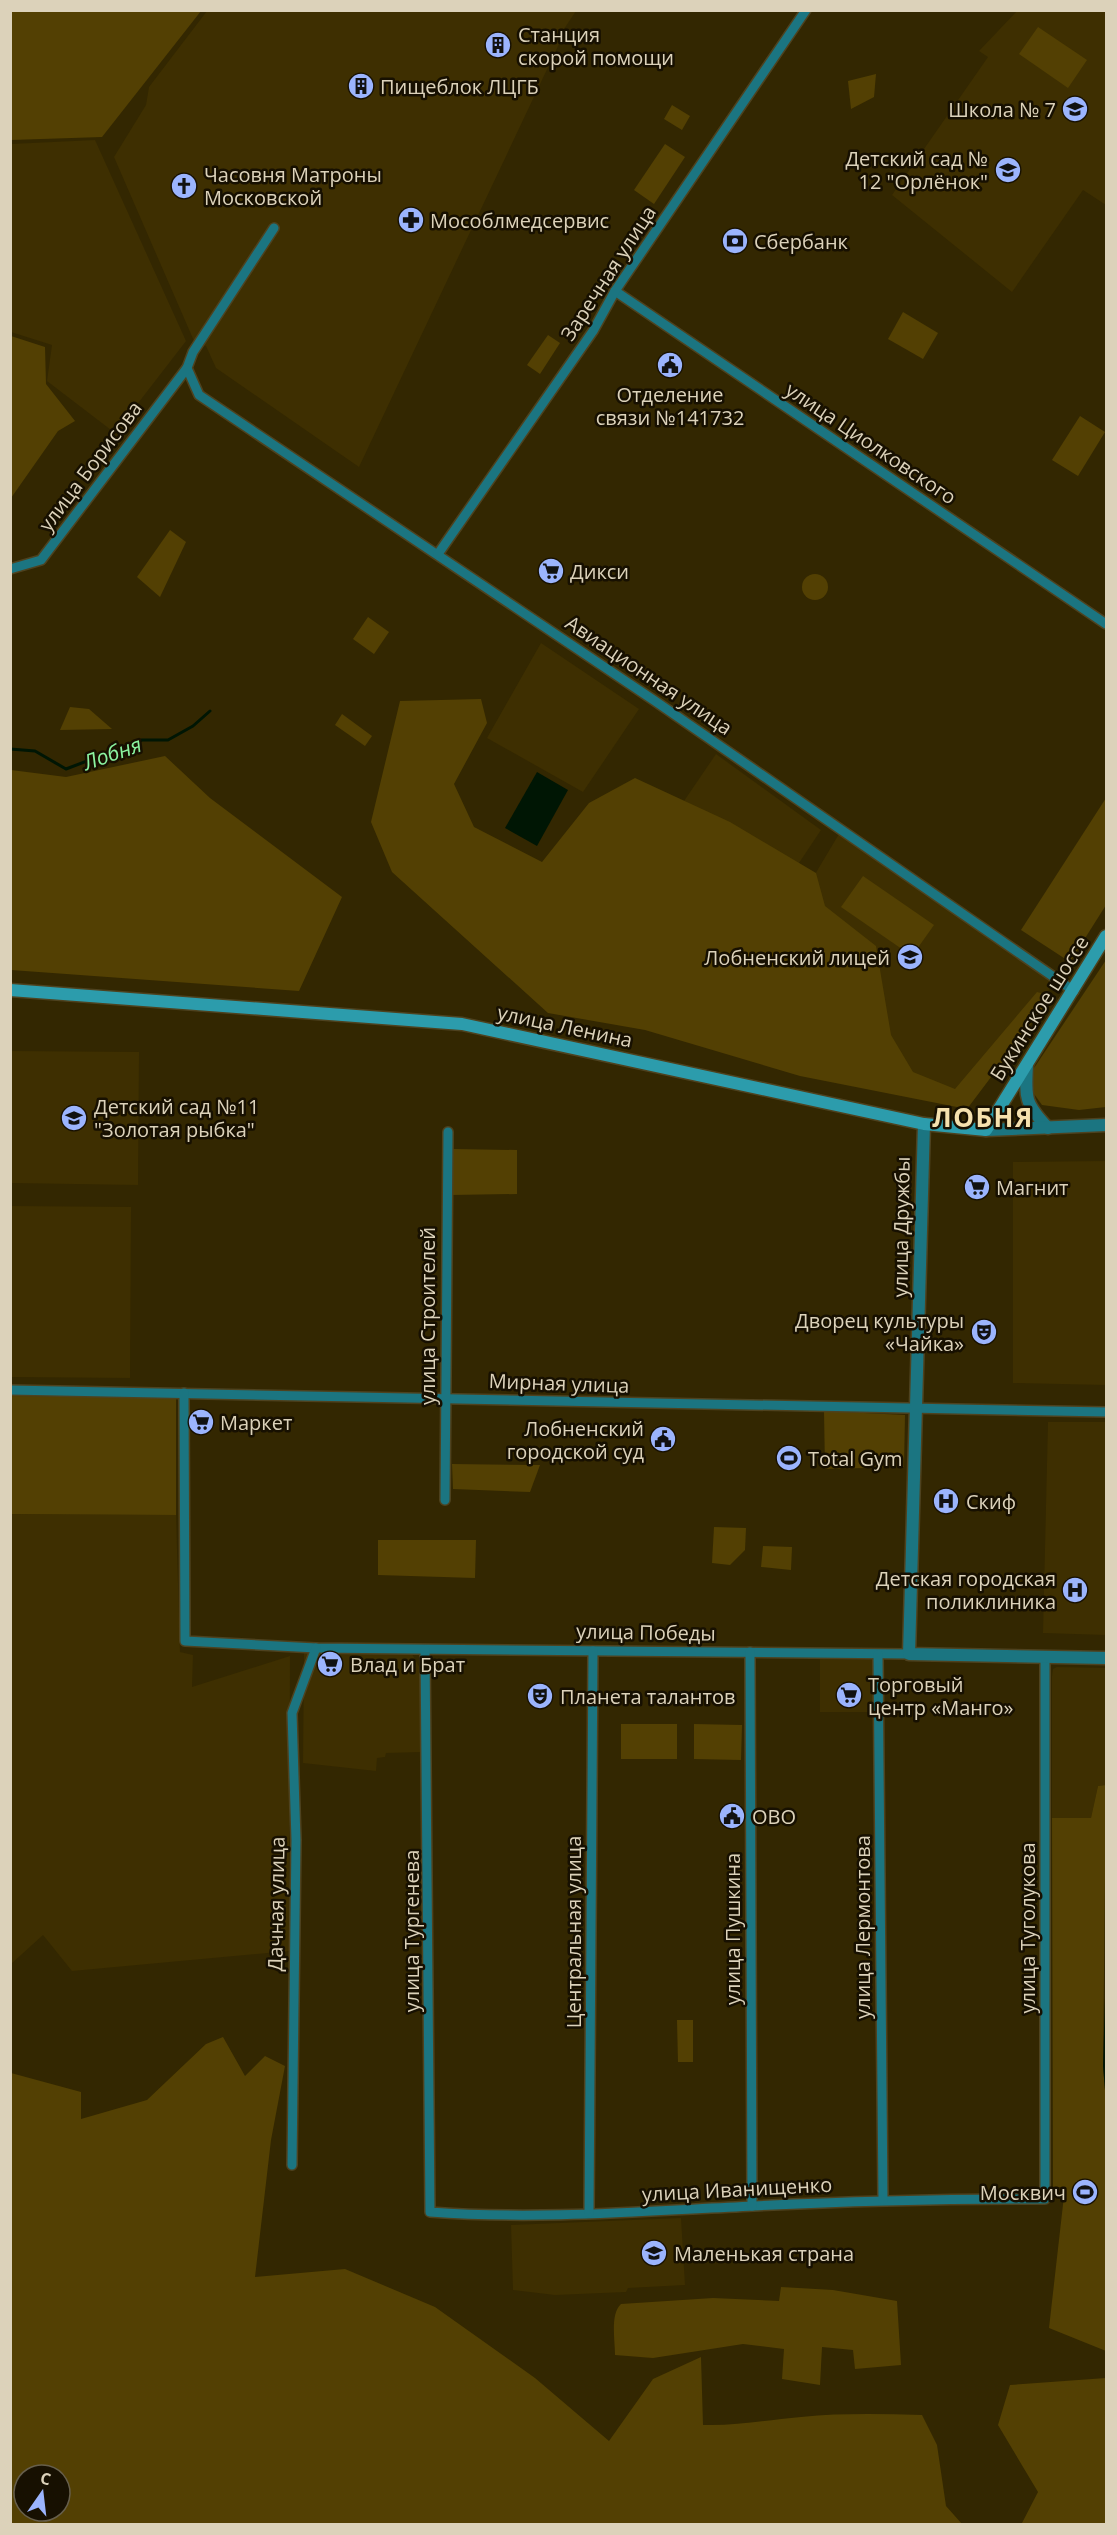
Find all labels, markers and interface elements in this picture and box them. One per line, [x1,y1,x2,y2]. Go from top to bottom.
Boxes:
place label: Станция скорой помощи [518,21,674,71]
building icon: Станция скорой помощи [483,30,513,60]
building icon: Пищеблок ЛЦГБ [346,71,376,101]
place label: Пищеблок ЛЦГБ [380,73,539,100]
school or university icon: Школа № 7 [1060,94,1090,124]
place label: Школа № 7 [948,96,1056,123]
place label: Детский сад № 12 "Орлёнок" [845,145,988,195]
school or university icon: Детский сад № 12 "Орлёнок" [993,155,1023,185]
place label: Часовня Матроны Московской [204,161,382,211]
church icon: Часовня Матроны Московской [169,171,199,201]
street label: Заречная улица [554,200,662,346]
pharmacy icon: Мособлмедсервис [396,205,426,235]
place label: Мособлмедсервис [430,207,609,234]
bank icon: Сбербанк [720,226,750,256]
place label: Сбербанк [754,228,849,255]
public building icon: Отделение связи №141732 [655,350,685,380]
street label: улица Циолковского [780,376,962,510]
place label: Отделение связи №141732 [596,381,744,431]
street label: улица Борисова [32,395,148,537]
supermarket icon: Дикси [536,556,566,586]
place label: Дикси [570,558,629,585]
street label: Авиационная улица [560,609,738,741]
water label: Лобня [78,730,145,776]
street label: Букинское шоссе [983,930,1095,1086]
school or university icon: Лобненский лицей [895,942,925,972]
place label: Лобненский лицей [704,944,890,971]
street label: улица Ленина [495,999,635,1053]
place label: Детский сад №11 "Золотая рыбка" [94,1093,260,1143]
district label: ЛОБНЯ [932,1099,1034,1135]
school or university icon: Детский сад №11 "Золотая рыбка" [59,1103,89,1133]
street label: улица Дружбы [886,1156,916,1298]
supermarket icon: Магнит [962,1172,992,1202]
place label: Магнит [996,1174,1069,1201]
street label: улица Строителей [414,1227,441,1405]
place label: Дворец культуры «Чайка» [795,1307,964,1357]
theatre icon: Дворец культуры «Чайка» [969,1317,999,1347]
street label: Мирная улица [488,1367,630,1399]
supermarket icon: Маркет [186,1407,216,1437]
place label: Маркет [220,1409,292,1436]
place label: Лобненский городской суд [507,1415,644,1465]
public building icon: Лобненский городской суд [648,1424,678,1454]
sports icon: Total Gym [774,1443,804,1473]
place label: Total Gym [808,1445,903,1472]
hospital icon: Скиф [931,1486,961,1516]
place label: Скиф [966,1488,1016,1515]
place label: Детская городская поликлиника [876,1565,1056,1615]
hospital icon: Детская городская поликлиника [1060,1575,1090,1605]
street label: улица Победы [576,1617,716,1647]
supermarket icon: Влад и Брат [315,1649,345,1679]
place label: Влад и Брат [350,1651,465,1678]
place label: Торговый центр «Манго» [868,1671,1014,1721]
supermarket icon: Торговый центр «Манго» [834,1680,864,1710]
theatre icon: Планета талантов [525,1681,555,1711]
place label: Планета талантов [560,1683,735,1710]
public building icon: ОВО [717,1801,747,1831]
place label: ОВО [752,1803,796,1830]
street label: улица Лермонтова [849,1835,876,2019]
street label: Дачная улица [261,1836,291,1972]
street label: Центральная улица [560,1836,587,2028]
street label: улица Туголукова [1014,1842,1041,2014]
street label: улица Тургенева [398,1850,425,2012]
street label: улица Пушкина [719,1853,746,2005]
street label: улица Иванищенко [641,2171,833,2207]
sports icon: Москвич [1070,2177,1100,2207]
place label: Москвич [980,2179,1066,2206]
school or university icon: Маленькая страна [639,2238,669,2268]
place label: Маленькая страна [674,2240,854,2267]
north arrow [12,2463,72,2523]
text: С [38,2467,53,2490]

